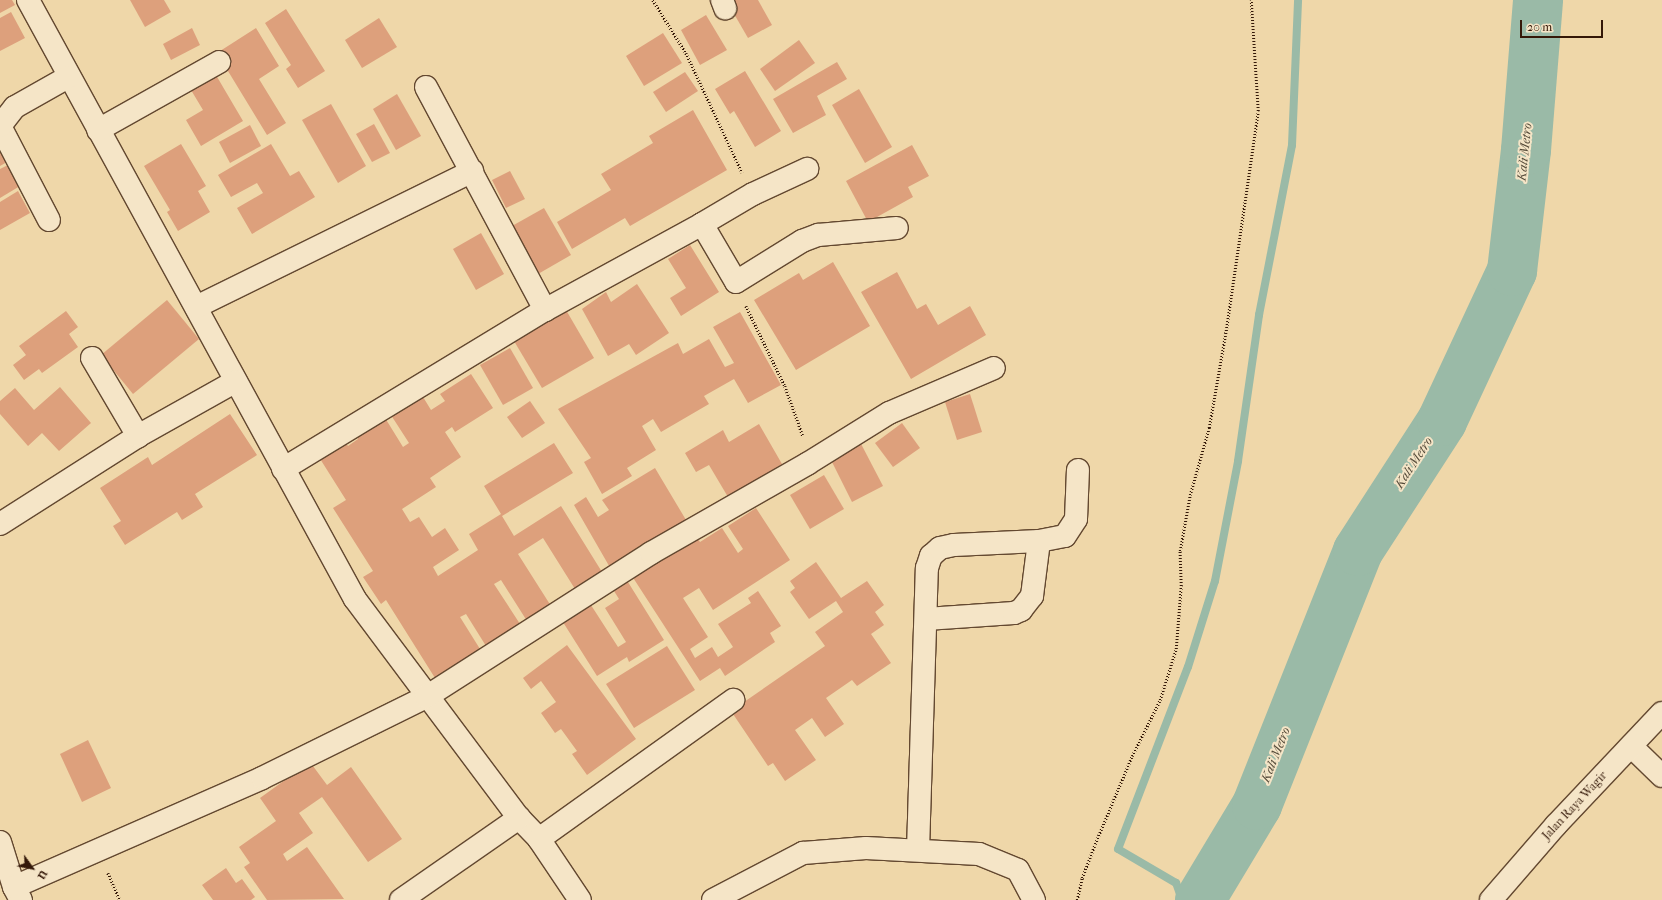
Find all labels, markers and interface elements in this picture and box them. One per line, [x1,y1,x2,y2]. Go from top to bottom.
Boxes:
scale bar [1522,12,1605,38]
text: 20 m [1527,20,1552,34]
water label: Kali Metro [1514,122,1536,182]
water label: Kali Metro [1392,435,1436,491]
water label: Kali Metro [1258,725,1294,785]
street label: Jalan Raya Wagir [1540,769,1610,843]
north arrow [12,848,52,888]
text: U [35,868,50,882]

